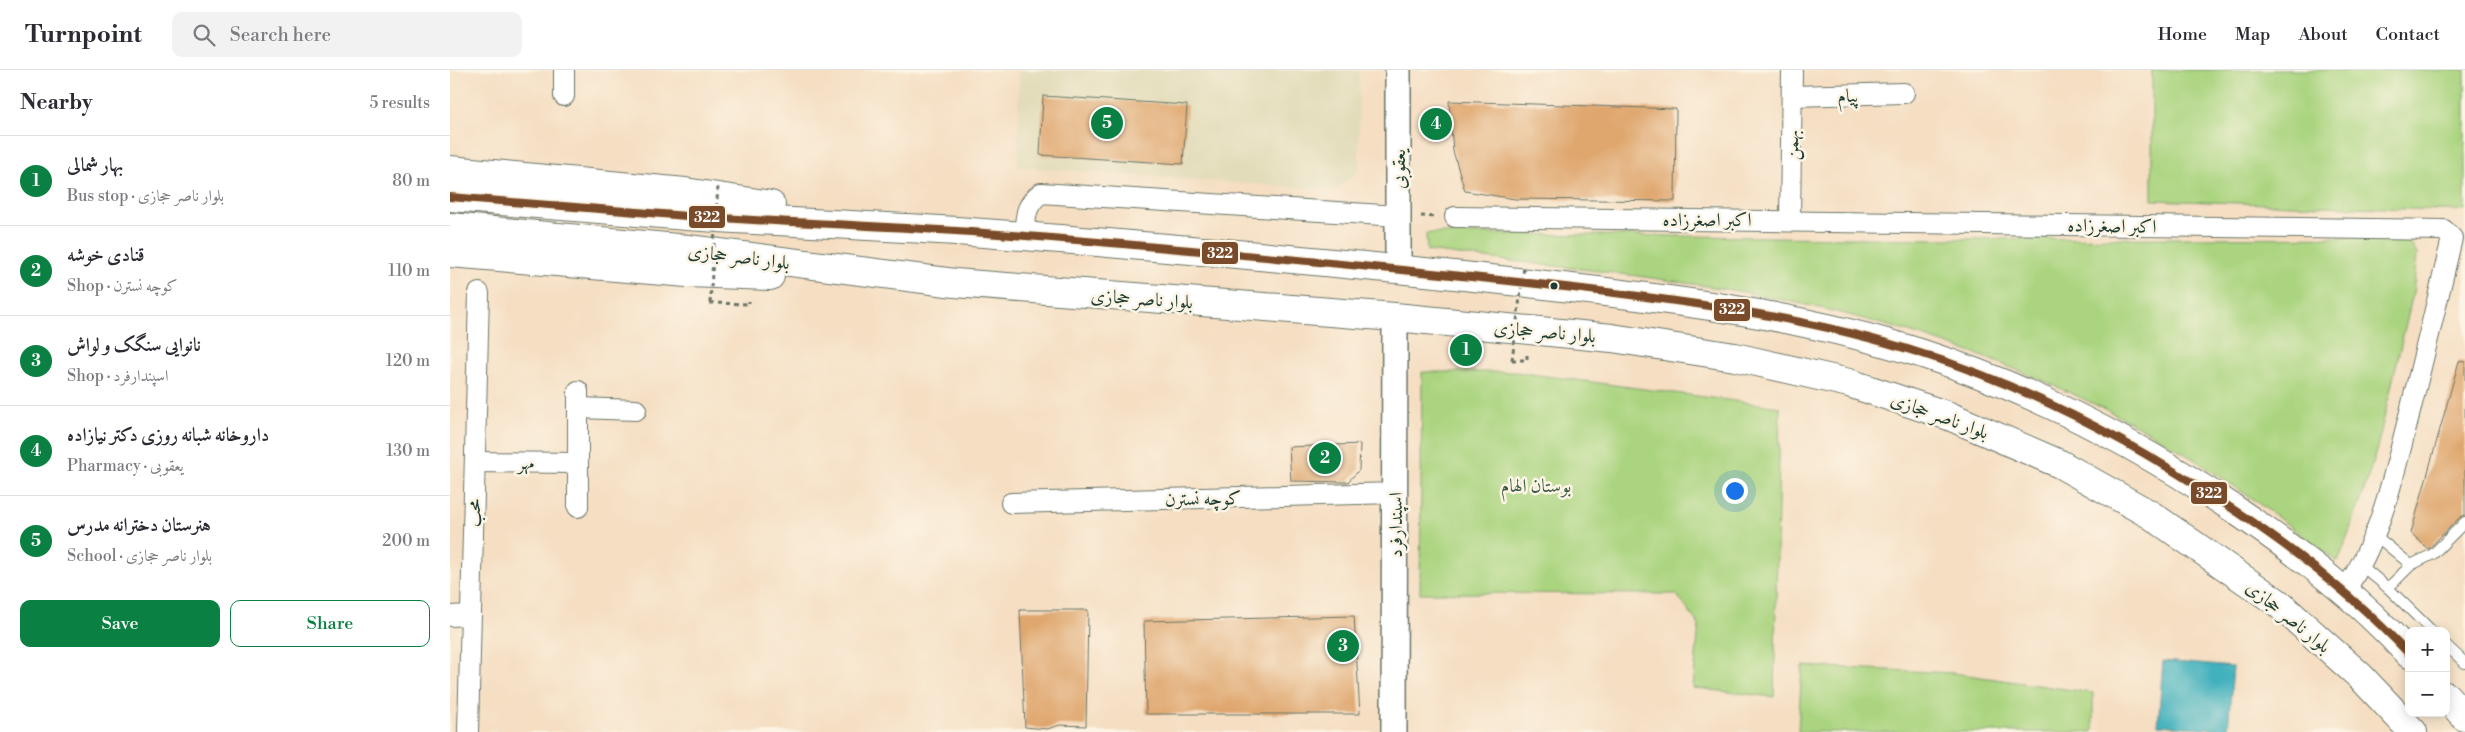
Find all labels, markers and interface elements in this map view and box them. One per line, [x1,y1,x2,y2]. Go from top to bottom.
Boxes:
search box [172,12,522,57]
text: Turnpoint [25,20,142,50]
icon: search [190,21,218,49]
text: Search here [230,23,331,47]
text: Home [2158,23,2207,46]
text: Map [2235,23,2271,46]
text: About [2299,23,2348,46]
text: Contact [2376,23,2440,46]
street label: پیام [1837,84,1859,112]
text: Nearby [20,90,93,116]
text: 5 results [369,93,430,113]
pin: 5 [1091,104,1123,142]
pin: 4 [1420,105,1452,143]
street label: بهمن [1780,130,1805,161]
street label: یعقوبی [1387,148,1413,189]
text: بهار شمالی [67,153,123,177]
text: 1 [32,171,40,191]
text: 80 m [392,171,430,191]
text: Bus stop · بلوار ناصر حجازی [67,186,224,206]
line badge: 322 [688,205,726,229]
street label: اکبر اصغرزاده [1662,208,1752,232]
text: 322 [694,209,720,227]
street label: اکبر اصغرزاده [2067,213,2157,239]
street label: بلوار ناصر حجازی [687,239,791,275]
line badge: 322 [1201,241,1239,265]
text: قنادی خوشه [67,243,145,267]
text: 322 [1207,245,1233,263]
text: 2 [31,261,41,281]
text: 110 m [388,261,430,281]
text: Shop · کوچه نسترن [67,276,178,296]
unlabelled marker [1549,281,1559,291]
street label: بلوار ناصر حجازی [1090,283,1194,315]
line badge: 322 [1713,298,1751,322]
text: 322 [1719,301,1745,319]
street label: بلوار ناصر حجازی [1493,316,1597,348]
pin: 1 [1450,331,1482,369]
text: نانوایی سنگک و لواش [67,333,201,357]
text: 3 [31,351,41,371]
text: 120 m [386,351,430,371]
text: Shop · اسپندارفرد [67,366,168,386]
street label: بلوار ناصر حجازی [1887,387,1992,445]
text: داروخانه شبانه روزی دکتر نیازاده [67,423,269,447]
pin: 2 [1309,439,1341,477]
text: 4 [31,441,41,461]
text: 130 m [386,441,430,461]
street label: مهر [516,451,534,475]
text: Pharmacy · یعقوبی [67,456,184,476]
park label: بوستان الهام [1501,474,1571,502]
your location [1722,478,1748,504]
line badge: 322 [2190,481,2228,505]
text: 322 [2196,485,2222,503]
street label: کوچه نسترن [1165,486,1241,513]
street label: اسپندارفرد [1384,492,1409,558]
street label: محب [462,498,486,527]
text: هنرستان دخترانه مدرس [67,513,211,537]
text: 5 [31,531,41,551]
text: 200 m [382,531,430,551]
text: School · بلوار ناصر حجازی [67,546,212,566]
street label: بلوار ناصر حجازی [2241,575,2336,658]
button: Save [20,600,220,647]
button: Share [230,600,430,647]
pin: 3 [1327,627,1359,665]
map controls [2405,627,2450,717]
button: + [2405,627,2450,672]
button: − [2405,672,2450,717]

